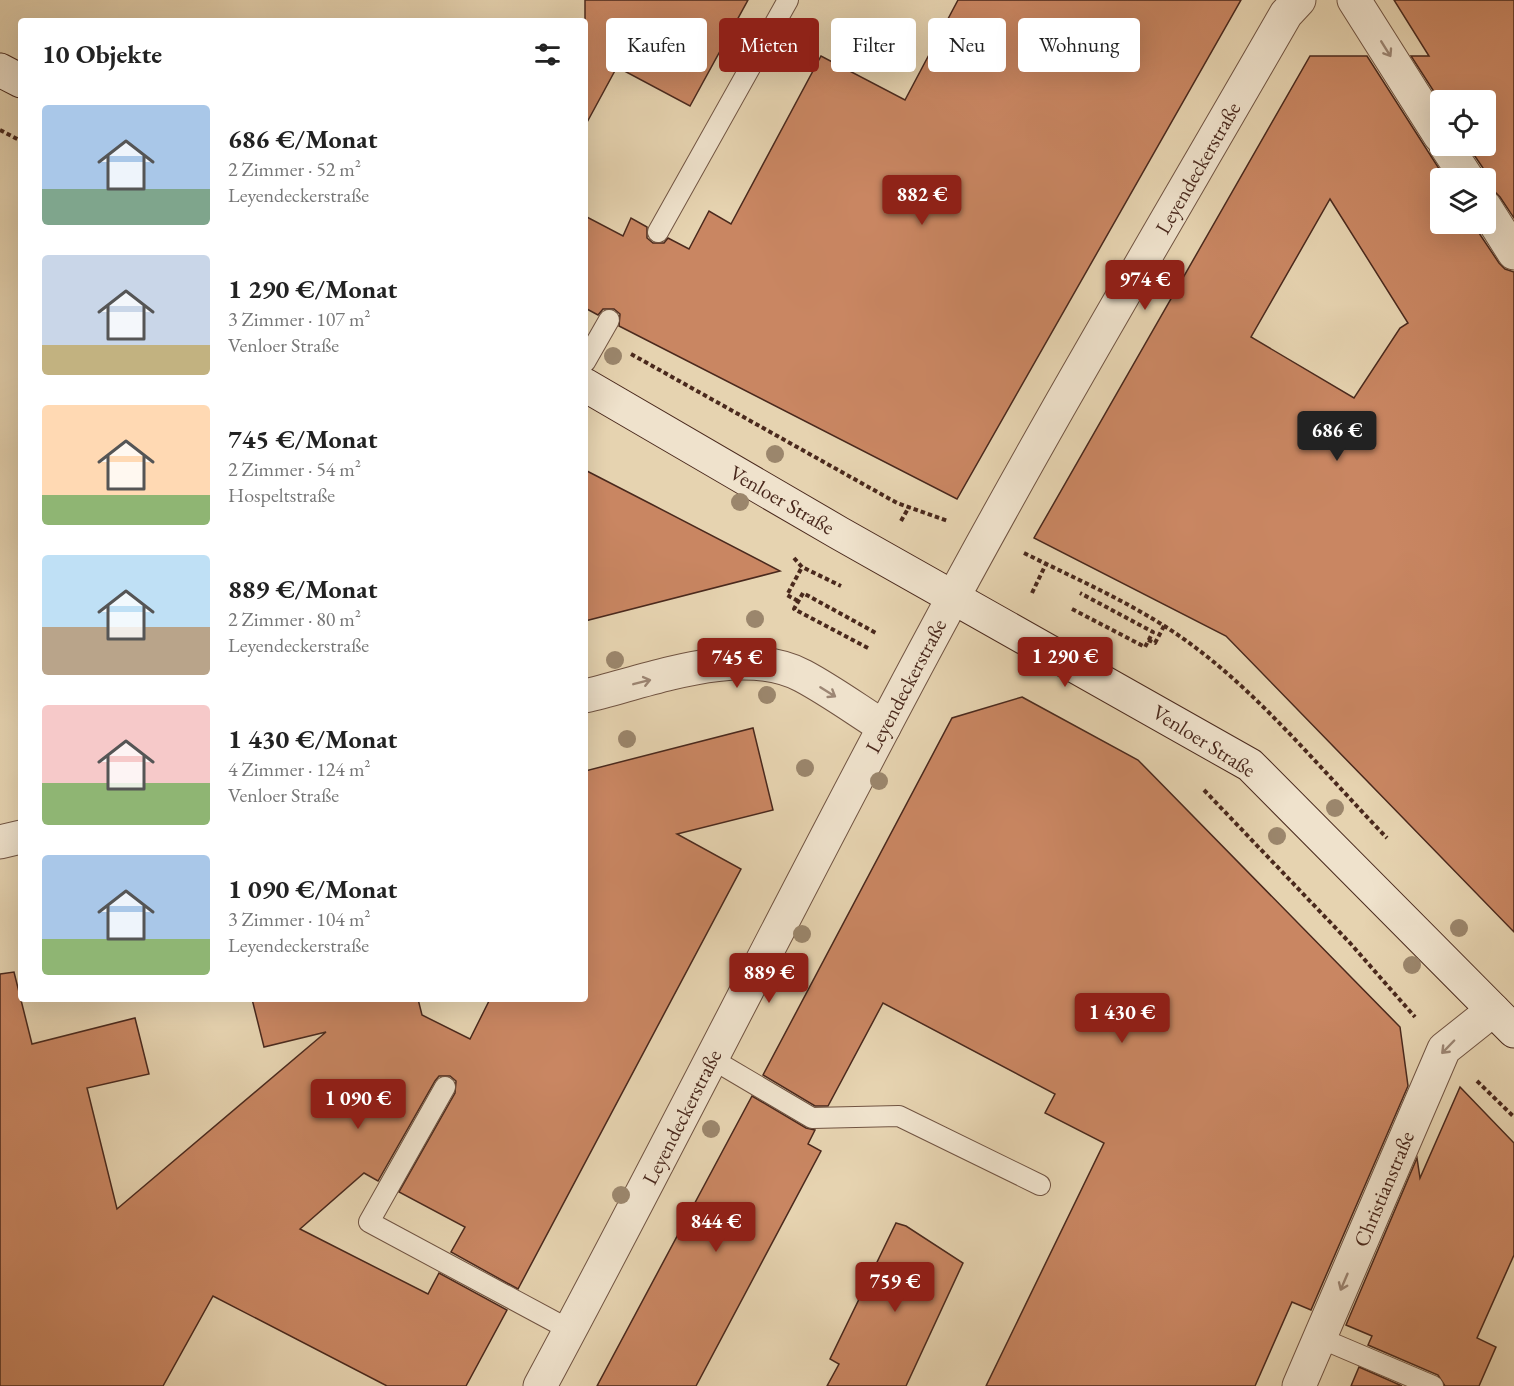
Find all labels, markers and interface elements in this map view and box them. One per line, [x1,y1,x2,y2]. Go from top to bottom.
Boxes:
chip: Kaufen [606,18,707,72]
chip: Mieten [719,18,819,72]
chip: Filter [831,18,916,72]
chip: Neu [928,18,1006,72]
chip: Wohnung [1018,18,1140,72]
text: 10 Objekte [42,37,162,71]
icon: filters [531,38,564,71]
one-way arrow [1379,41,1392,58]
map controls [1430,90,1496,234]
button: locate [1430,90,1496,156]
street label: Leyendeckerstraße [1149,97,1246,239]
text: 686 €/Monat [228,122,377,156]
icon: home [90,129,162,201]
text: 2 Zimmer · 52 m² [228,156,361,182]
button: layers [1430,168,1496,234]
pin: 882 € [880,175,964,226]
text: 882 € [896,181,948,207]
text: Leyendeckerstraße [228,182,369,208]
pin: 974 € [1103,260,1187,311]
text: 974 € [1119,266,1171,292]
text: 1 290 €/Monat [228,272,397,306]
icon: home [90,279,162,351]
text: 3 Zimmer · 107 m² [228,306,371,332]
text: Venloer Straße [228,332,339,358]
pin: 686 € [1295,411,1379,462]
text: 686 € [1311,417,1363,443]
text: 745 €/Monat [228,422,377,456]
icon: home [90,429,162,501]
text: 2 Zimmer · 54 m² [228,456,361,482]
street label: Venloer Straße [725,459,840,540]
text: Hospeltstraße [228,482,335,508]
text: 889 €/Monat [228,572,377,606]
icon: home [90,579,162,651]
text: 2 Zimmer · 80 m² [228,606,361,632]
street label: Leyendeckerstraße [859,614,952,758]
text: Leyendeckerstraße [228,632,369,658]
pin: 1 290 € [1010,637,1120,688]
pin: 745 € [695,638,779,689]
text: 1 290 € [1032,643,1098,669]
text: 745 € [711,644,763,670]
one-way arrow [632,676,651,688]
one-way arrow [819,686,836,698]
street label: Venloer Straße [1148,698,1261,783]
text: 1 430 €/Monat [228,722,397,756]
icon: home [90,729,162,801]
text: 4 Zimmer · 124 m² [228,756,371,782]
text: Venloer Straße [228,782,339,808]
text: 1 090 €/Monat [228,872,397,906]
icon: home [90,879,162,951]
text: 3 Zimmer · 104 m² [228,906,371,932]
text: Leyendeckerstraße [228,932,369,958]
pin: 889 € [727,953,811,1004]
text: 889 € [743,959,795,985]
pin: 1 430 € [1067,993,1177,1044]
text: 1 430 € [1089,999,1155,1025]
one-way arrow [1441,1040,1456,1055]
street label: Leyendeckerstraße [636,1045,727,1189]
pin: 1 090 € [303,1079,413,1130]
text: 1 090 € [325,1085,391,1111]
street label: Christianstraße [1347,1127,1420,1251]
pin: 844 € [674,1202,758,1253]
text: 844 € [690,1208,742,1234]
pin: 759 € [853,1262,937,1313]
text: 759 € [869,1268,921,1294]
one-way arrow [1338,1273,1349,1291]

